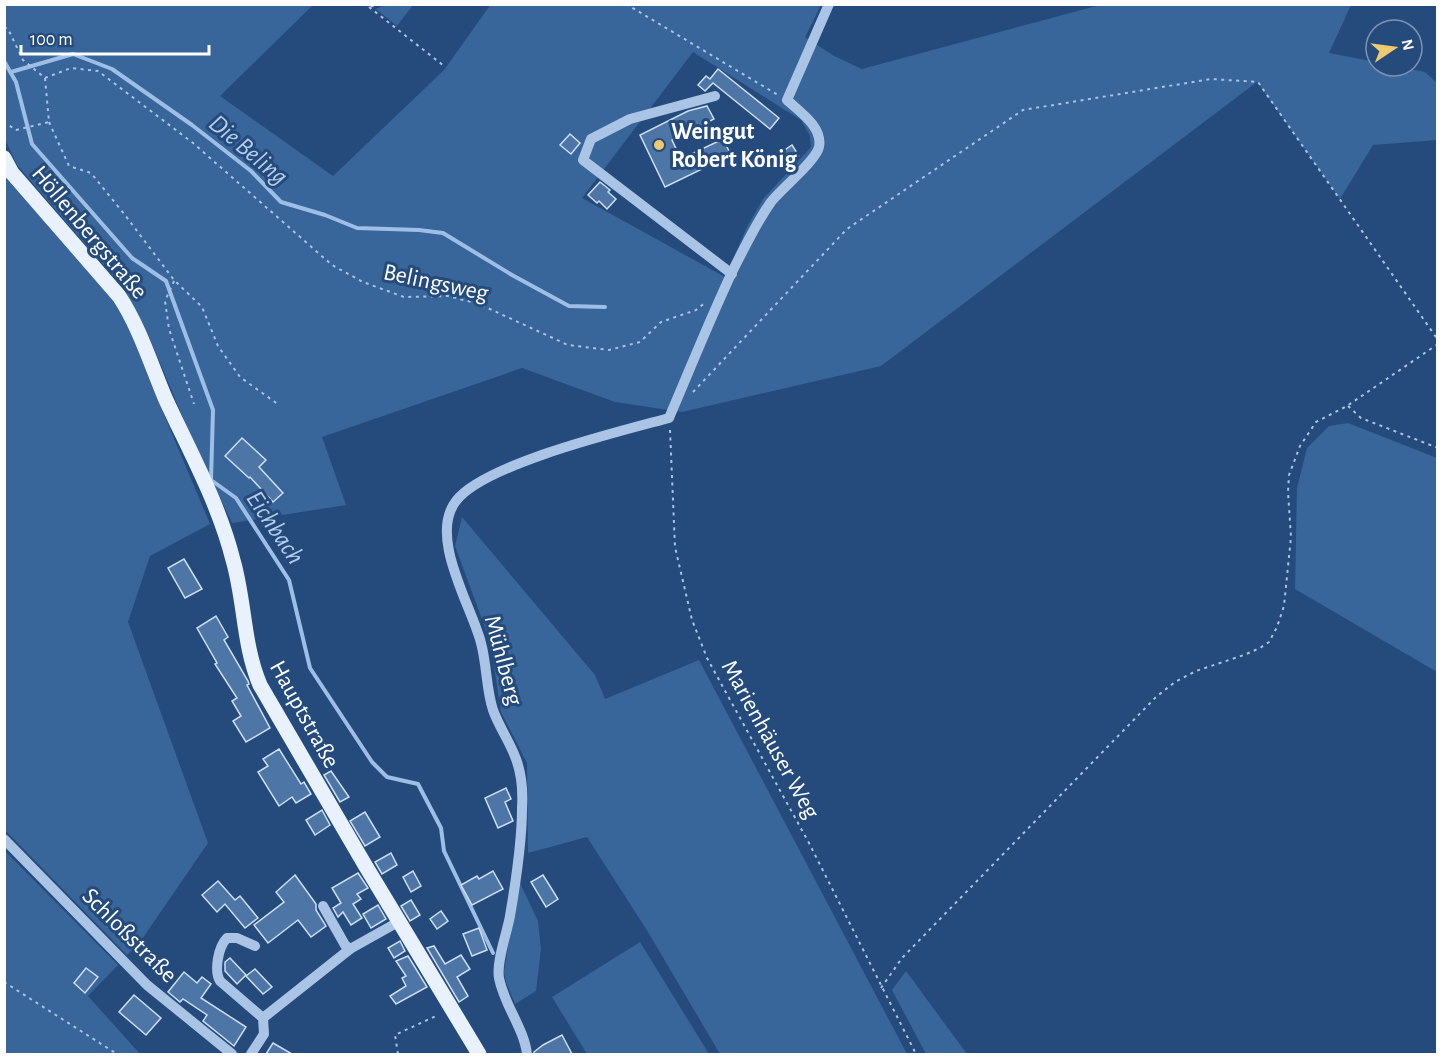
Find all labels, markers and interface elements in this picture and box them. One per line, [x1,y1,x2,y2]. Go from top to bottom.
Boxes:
scale bar [21,18,208,56]
north arrow [1364,18,1424,78]
text: 100 m [30,31,73,49]
text: N [1399,38,1417,52]
water label: Die Beling [204,110,293,190]
place label: Weingut Robert König [671,120,797,172]
marker: Weingut Robert König [652,138,666,152]
street label: Höllenbergstraße [27,162,152,304]
street label: Belingsweg [381,260,491,306]
water label: Eichbach [241,486,309,569]
street label: Mühlberg [480,613,527,708]
street label: Marienhäuser Weg [717,656,824,823]
street label: Hauptstraße [265,657,343,772]
street label: Schloßstraße [77,884,181,988]

